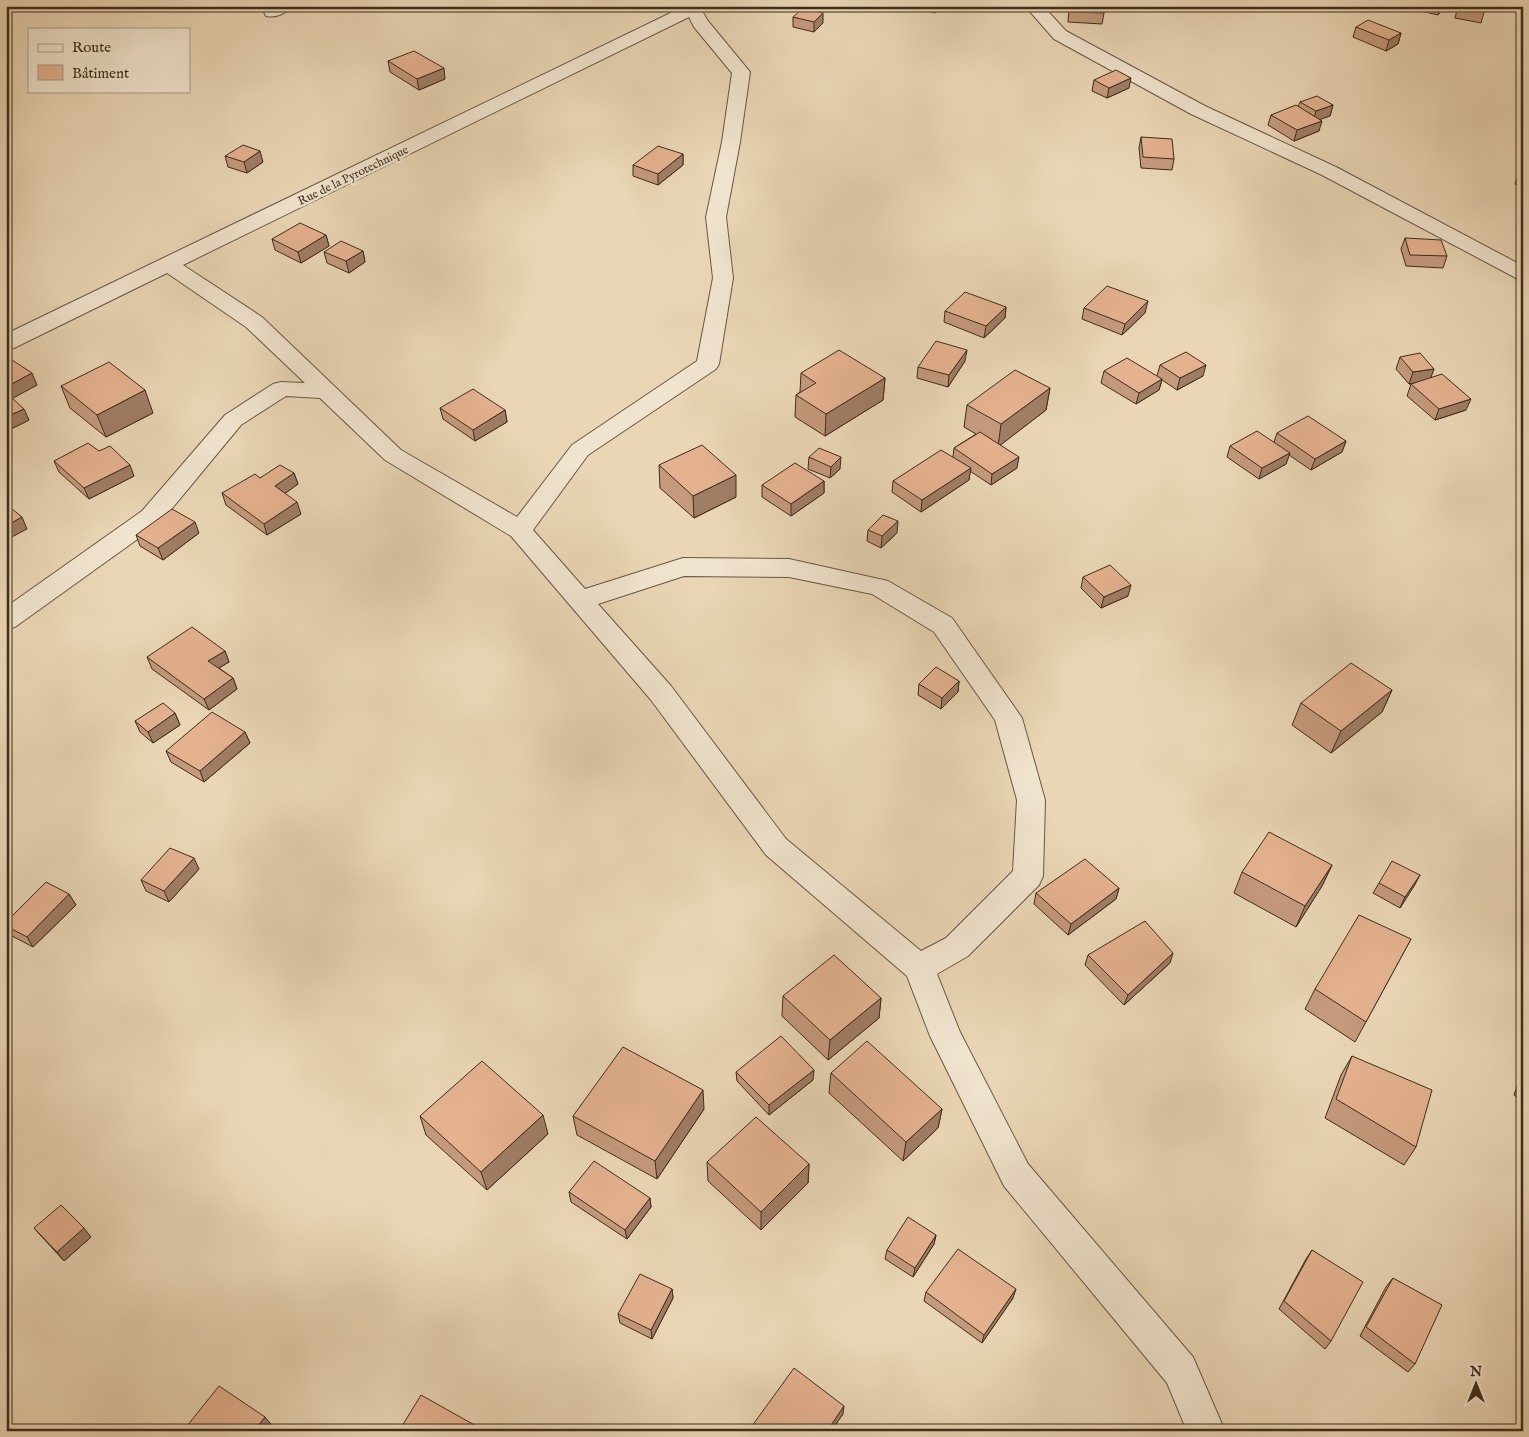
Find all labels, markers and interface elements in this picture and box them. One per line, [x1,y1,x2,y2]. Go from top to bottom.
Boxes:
legend [28,28,190,92]
text: Route [72,38,111,57]
text: Bâtiment [72,64,129,83]
street label: Rue de la Pyrotechnique [295,142,412,210]
north arrow [1452,1360,1502,1410]
text: N [1469,1363,1482,1381]

